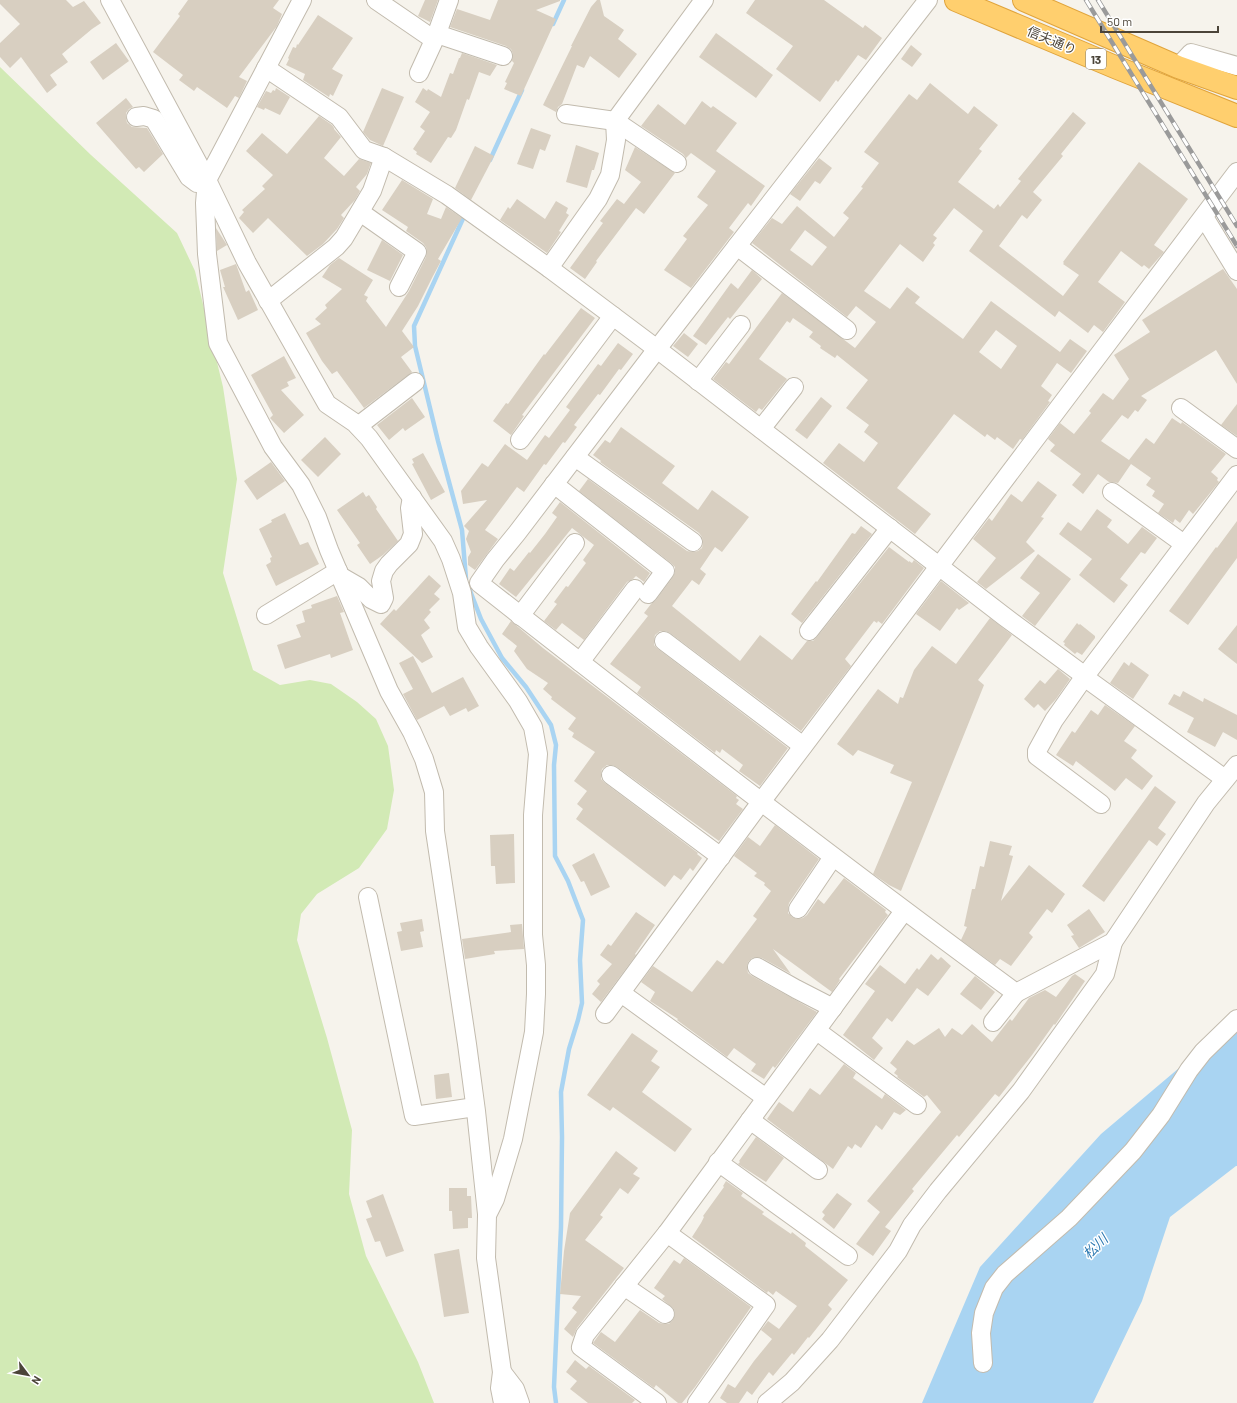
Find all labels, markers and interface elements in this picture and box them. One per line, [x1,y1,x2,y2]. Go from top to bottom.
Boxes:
scale bar [1101,8,1218,34]
text: 50 m [1107,14,1132,28]
street label: 信夫通り [1025,22,1079,58]
road number: 13 [1086,49,1106,69]
water label: 松川 [1079,1229,1112,1262]
north arrow [8,1355,48,1395]
text: N [29,1374,44,1387]

